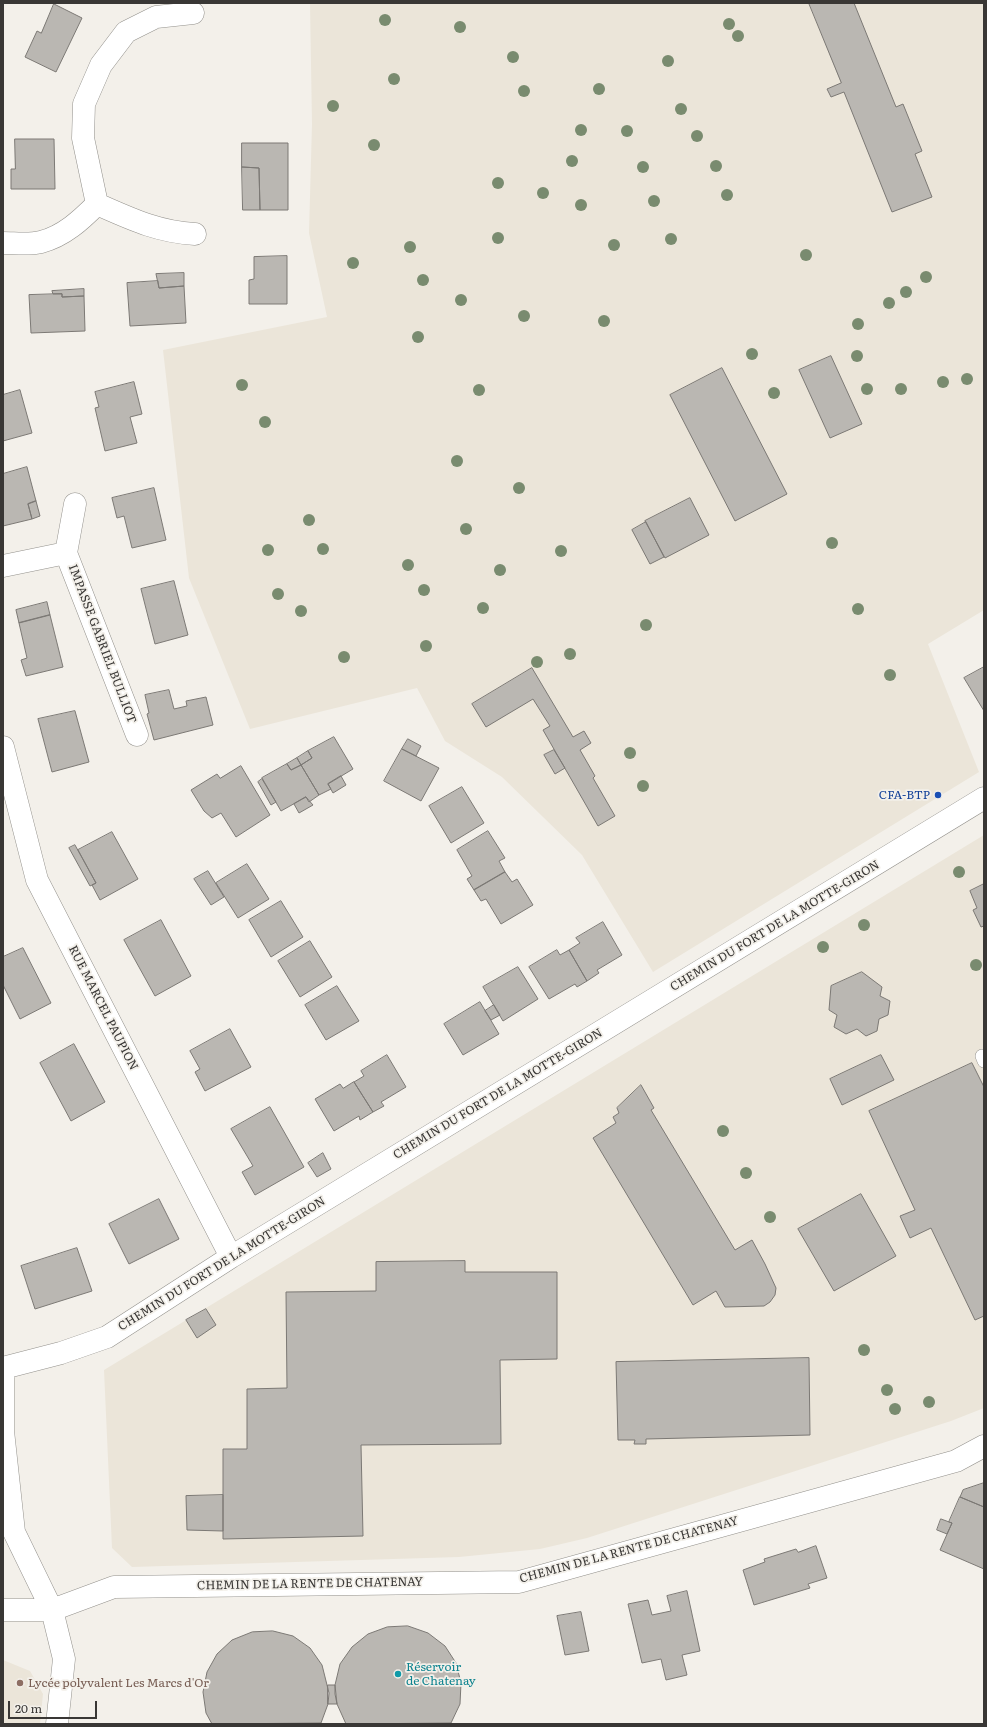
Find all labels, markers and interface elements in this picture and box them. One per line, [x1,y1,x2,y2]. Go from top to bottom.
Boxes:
street label: IMPASSE GABRIEL BULLIOT [65,563,139,725]
place label: CFA-BTP [879,788,930,802]
marker: CFA-BTP [933,790,943,800]
street label: CHEMIN DU FORT DE LA MOTTE-GIRON [668,858,882,994]
street label: RUE MARCEL PAUPION [65,943,141,1073]
street label: CHEMIN DU FORT DE LA MOTTE-GIRON [391,1026,605,1162]
street label: CHEMIN DU FORT DE LA MOTTE-GIRON [116,1194,328,1334]
street label: CHEMIN DE LA RENTE DE CHATENAY [518,1514,740,1586]
street label: CHEMIN DE LA RENTE DE CHATENAY [197,1575,423,1593]
place label: Réservoir de Chatenay [406,1660,476,1688]
marker: Réservoir de Chatenay [393,1669,403,1679]
place label: Lycée polyvalent Les Marcs d'Or [28,1676,209,1690]
marker: Lycée polyvalent Les Marcs d'Or [15,1678,25,1688]
scale bar [10,1693,99,1719]
text: 20 m [15,1699,42,1717]

